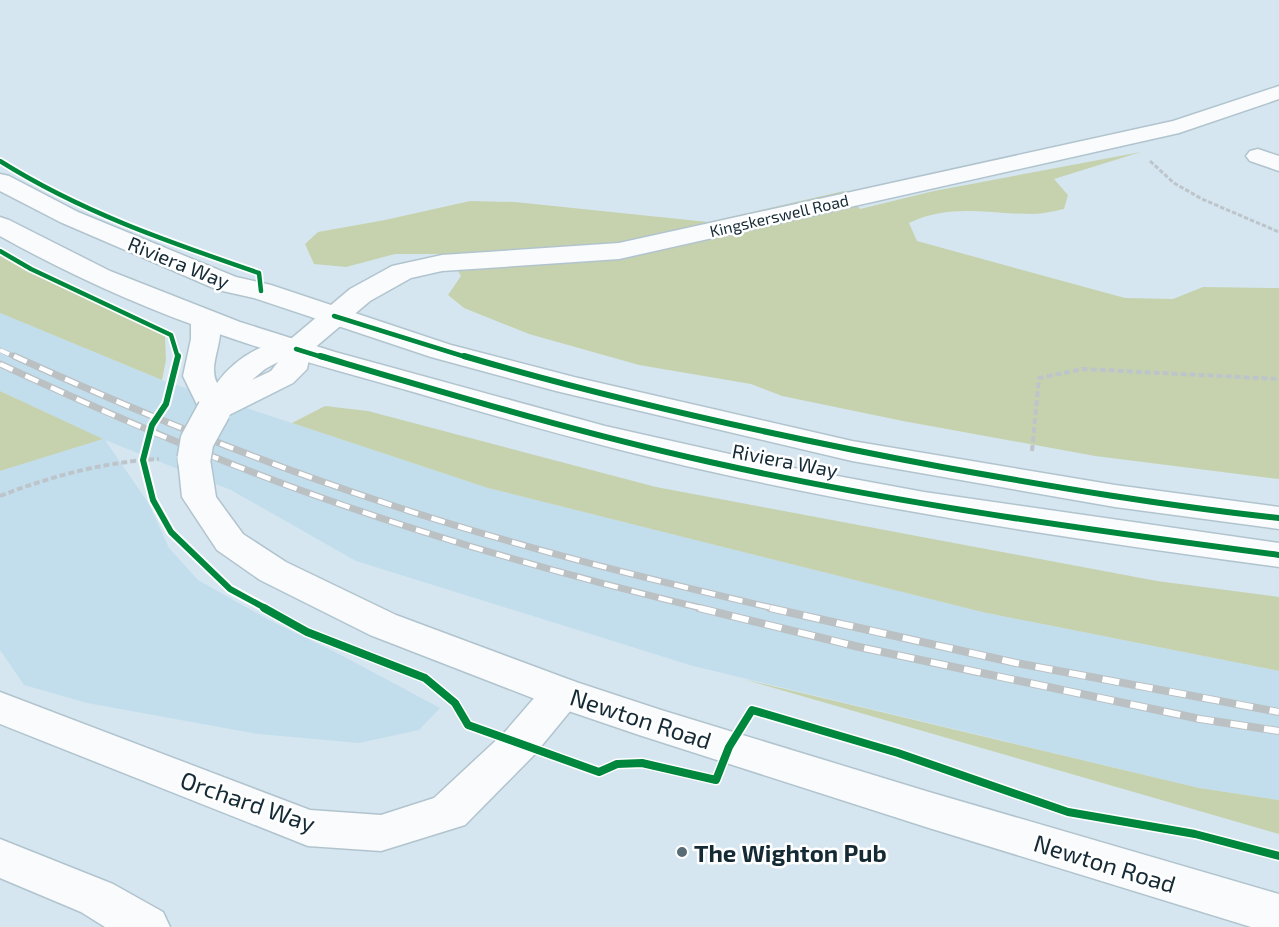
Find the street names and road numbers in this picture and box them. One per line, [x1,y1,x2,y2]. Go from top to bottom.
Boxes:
street label: Kingskerswell Road [708,190,850,240]
street label: Riviera Way [125,231,234,293]
street label: Riviera Way [730,438,840,482]
street label: Newton Road [567,682,715,754]
street label: Orchard Way [177,764,320,838]
street label: Newton Road [1031,828,1179,898]

